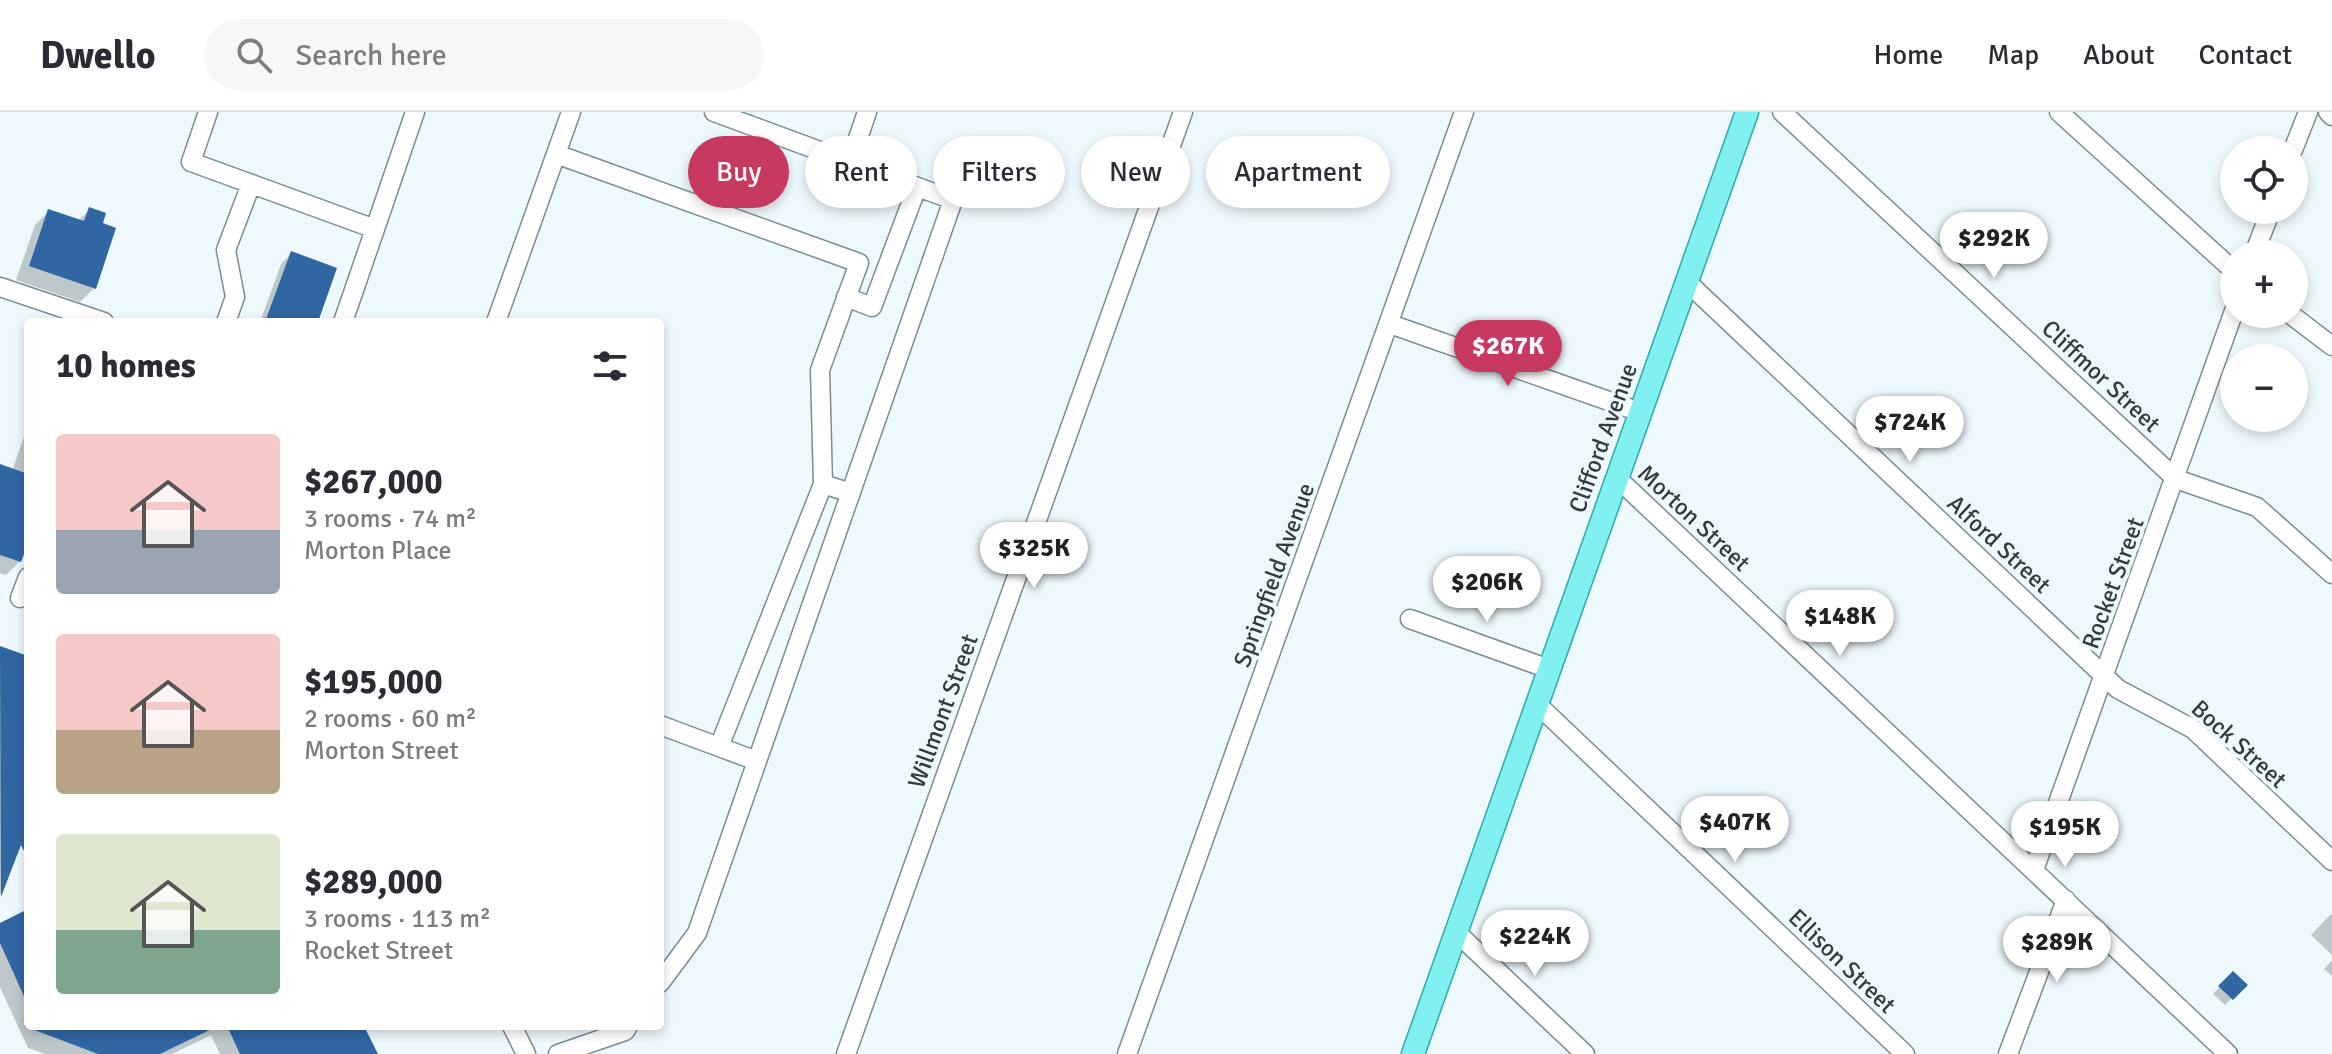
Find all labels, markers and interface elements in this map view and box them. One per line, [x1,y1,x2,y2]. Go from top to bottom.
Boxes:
search box [204,19,764,91]
text: Dwello [40,32,156,79]
icon: search [232,33,276,77]
text: Search here [296,37,447,74]
text: Home [1874,38,1943,72]
text: Map [1987,38,2039,72]
text: About [2083,38,2155,72]
text: Contact [2199,38,2292,72]
chip: Buy [688,136,789,208]
chip: Rent [805,136,917,208]
chip: Filters [933,136,1065,208]
chip: New [1081,136,1190,208]
chip: Apartment [1206,136,1390,208]
map controls [2220,136,2308,432]
button: locate [2220,136,2308,224]
pin: $292K [1938,212,2050,280]
text: $292K [1958,222,2030,254]
button: + [2220,240,2308,328]
street label: Cliffmor Street [2035,313,2167,439]
pin: $267K [1452,320,1564,388]
text: $267K [1472,330,1544,362]
icon: filters [588,344,632,388]
button: − [2220,344,2308,432]
text: 10 homes [56,345,196,387]
street label: Clifford Avenue [1562,359,1644,517]
pin: $724K [1854,396,1966,464]
text: $724K [1874,406,1946,438]
street label: Morton Street [1632,458,1756,578]
text: $267,000 [304,461,443,503]
icon: home [120,466,216,562]
street label: Springfield Avenue [1227,479,1321,671]
street label: Alford Street [1941,488,2057,600]
text: 3 rooms · 74 m² [304,503,477,535]
street label: Rocket Street [2075,513,2151,653]
pin: $325K [978,522,1090,590]
text: $325K [998,532,1070,564]
text: Morton Place [304,535,452,567]
pin: $206K [1431,556,1543,624]
text: $206K [1451,566,1523,598]
pin: $148K [1784,590,1896,658]
text: $148K [1804,600,1876,632]
street label: Willmont Street [901,630,985,792]
text: $195,000 [304,661,443,703]
icon: home [120,666,216,762]
street label: Bock Street [2185,693,2293,795]
text: 2 rooms · 60 m² [304,703,477,735]
text: Morton Street [304,735,459,767]
pin: $407K [1679,796,1791,864]
pin: $195K [2009,801,2121,869]
text: $407K [1699,806,1771,838]
text: $195K [2029,811,2101,843]
text: $289,000 [304,861,443,903]
icon: home [120,866,216,962]
street label: Ellison Street [1782,902,1902,1020]
text: 3 rooms · 113 m² [304,903,491,935]
pin: $224K [1479,910,1591,978]
pin: $289K [2001,916,2113,984]
text: $224K [1499,920,1571,952]
text: $289K [2021,926,2093,958]
text: Rocket Street [304,935,453,967]

